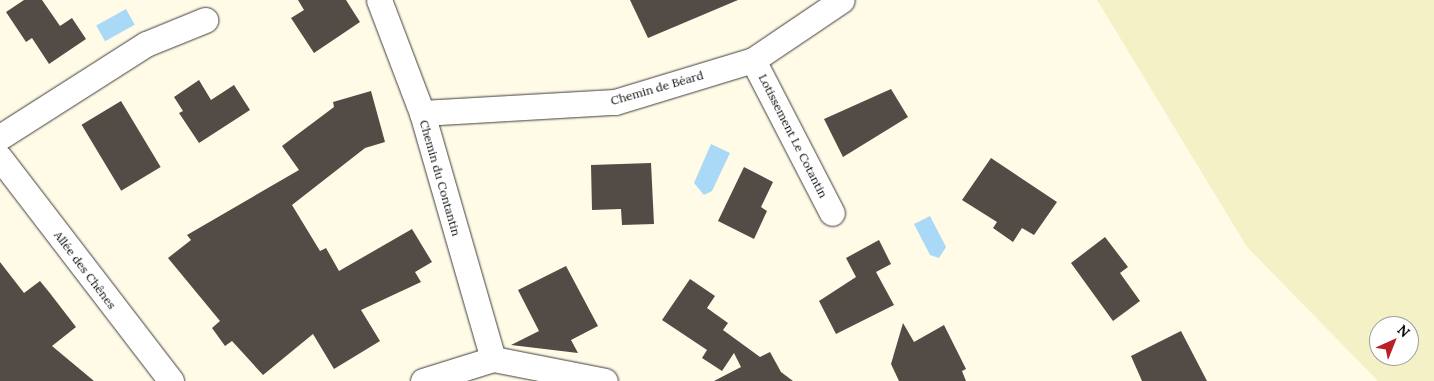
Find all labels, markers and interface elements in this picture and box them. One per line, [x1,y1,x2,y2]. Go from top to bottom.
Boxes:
street label: Chemin de Béard [609,68,705,108]
street label: Lotissement Le Cotantin [755,72,831,200]
street label: Chemin du Contantin [417,118,463,238]
street label: Allée des Chênes [51,228,119,312]
north arrow [1369,316,1419,366]
text: N [1394,321,1414,341]

